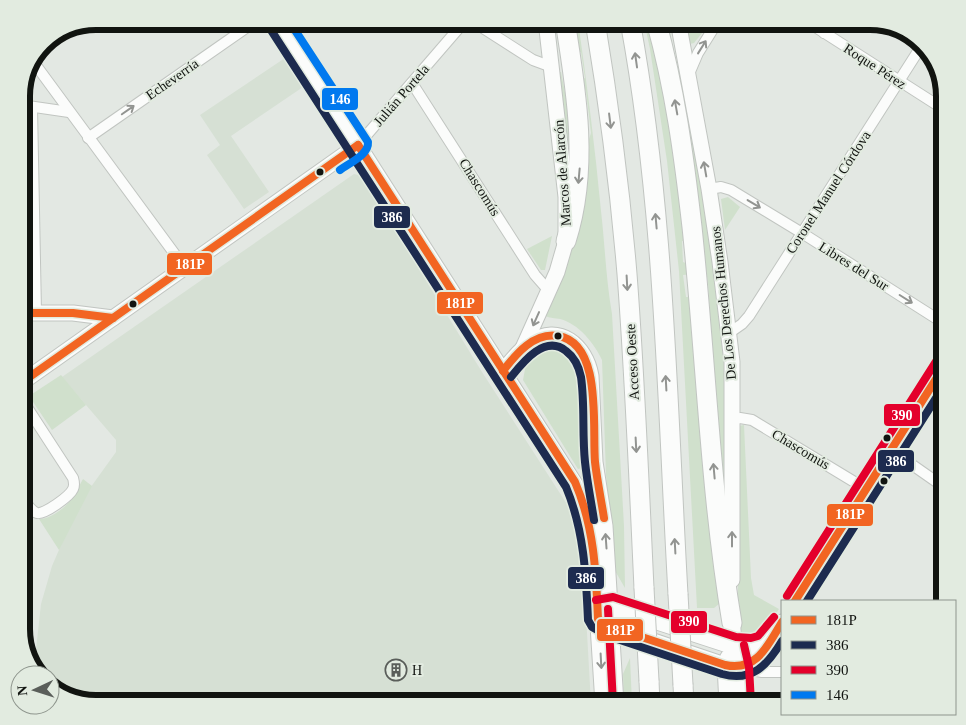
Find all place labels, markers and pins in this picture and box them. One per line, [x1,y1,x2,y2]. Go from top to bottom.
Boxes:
unlabelled marker [315,167,325,177]
unlabelled marker [128,299,138,309]
unlabelled marker [553,331,563,341]
unlabelled marker [882,433,892,443]
unlabelled marker [879,476,889,486]
building icon: H [384,658,408,682]
place label: H [412,663,422,678]

